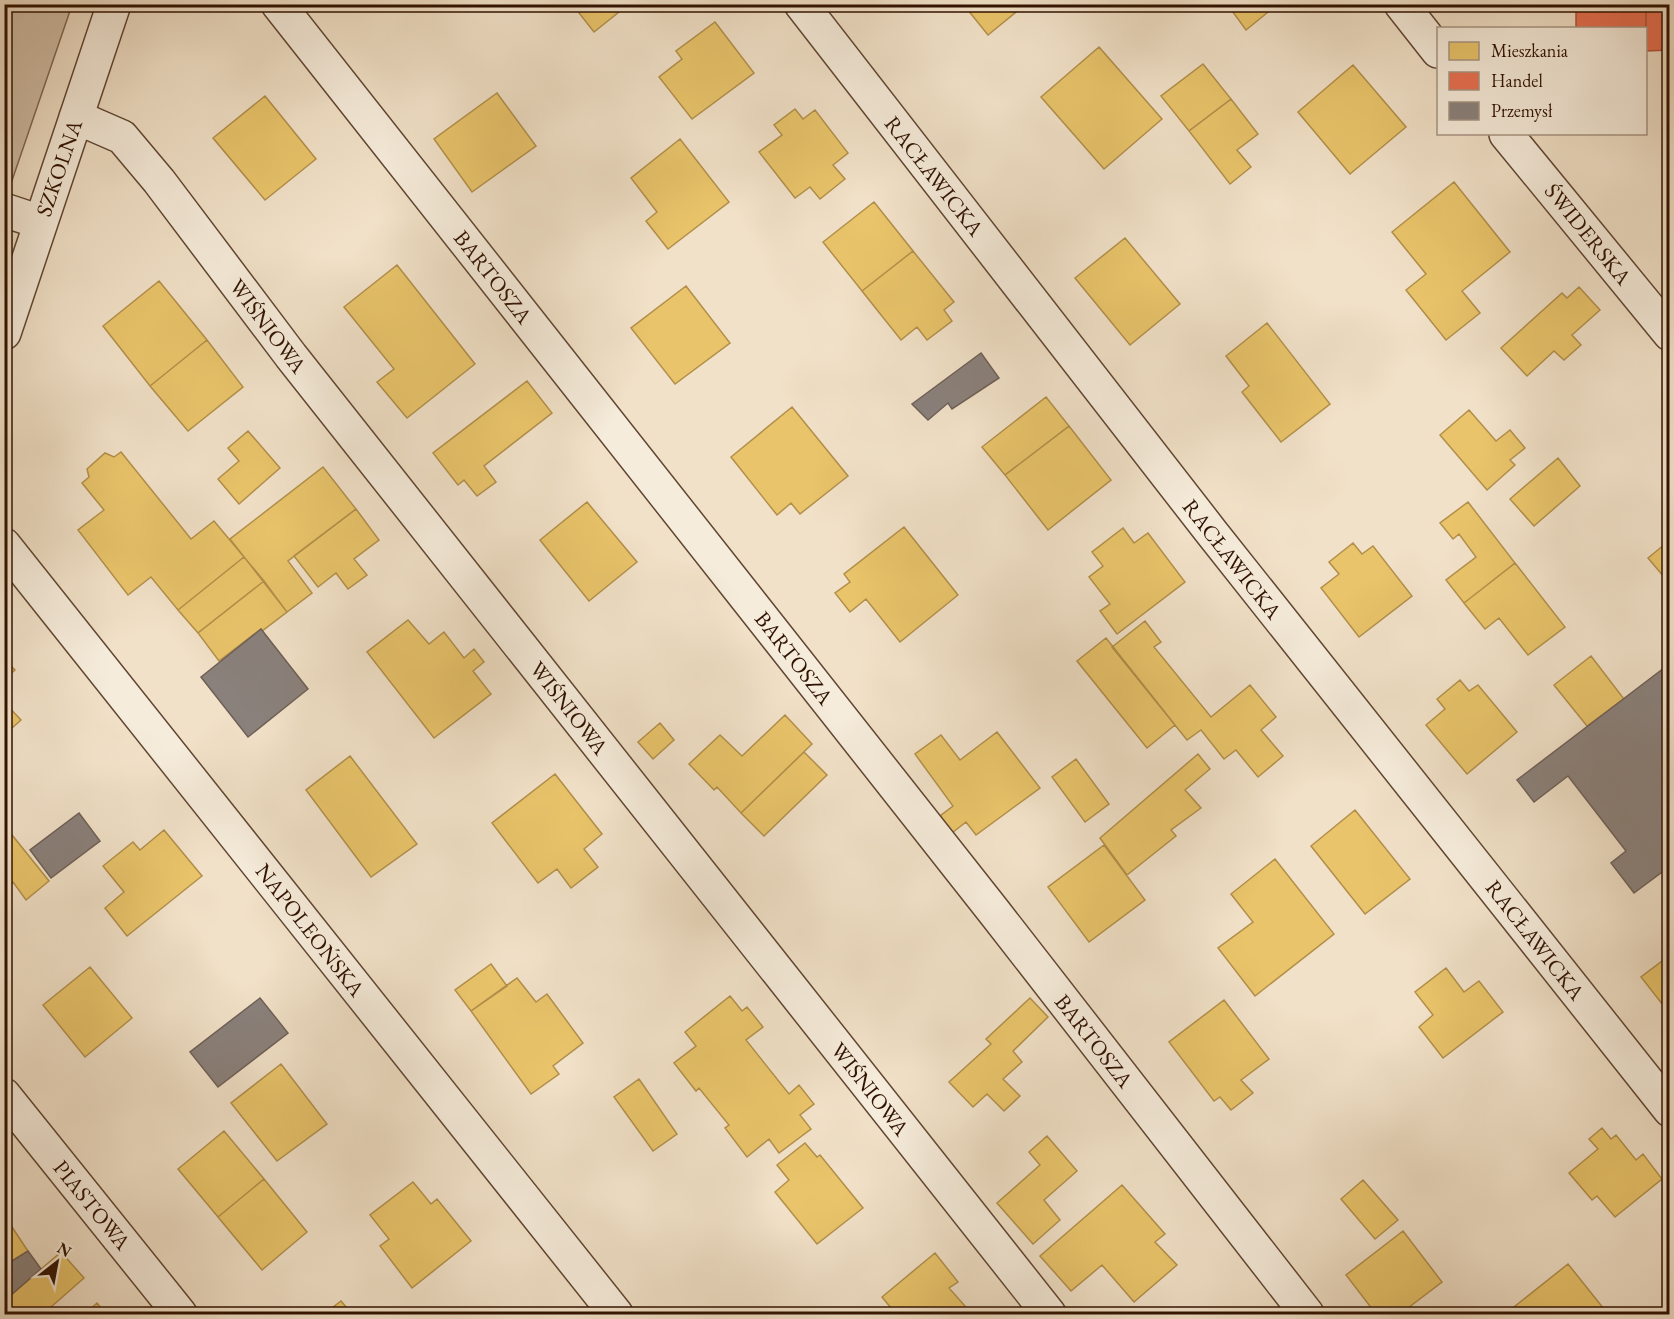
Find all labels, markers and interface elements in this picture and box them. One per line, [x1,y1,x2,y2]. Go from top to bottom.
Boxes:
legend [1437,27,1647,135]
text: Mieszkania [1491,39,1569,62]
text: Handel [1491,69,1543,92]
text: Przemysł [1491,99,1553,122]
street label: RACŁAWICKA [878,110,991,243]
street label: SZKOLNA [29,115,89,220]
street label: ŚWIDERSKA [1538,177,1638,292]
street label: BARTOSZA [447,224,539,330]
street label: WIŚNIOWA [223,273,314,380]
street label: RACŁAWICKA [1176,493,1289,626]
street label: BARTOSZA [748,605,840,711]
street label: WIŚNIOWA [523,655,615,761]
street label: NAPOLEOŃSKA [249,857,372,1003]
street label: RACŁAWICKA [1479,874,1592,1007]
street label: BARTOSZA [1048,988,1140,1094]
street label: WIŚNIOWA [824,1036,916,1142]
street label: PIASTOWA [47,1154,138,1257]
north arrow [27,1232,87,1292]
text: N [54,1237,75,1262]

